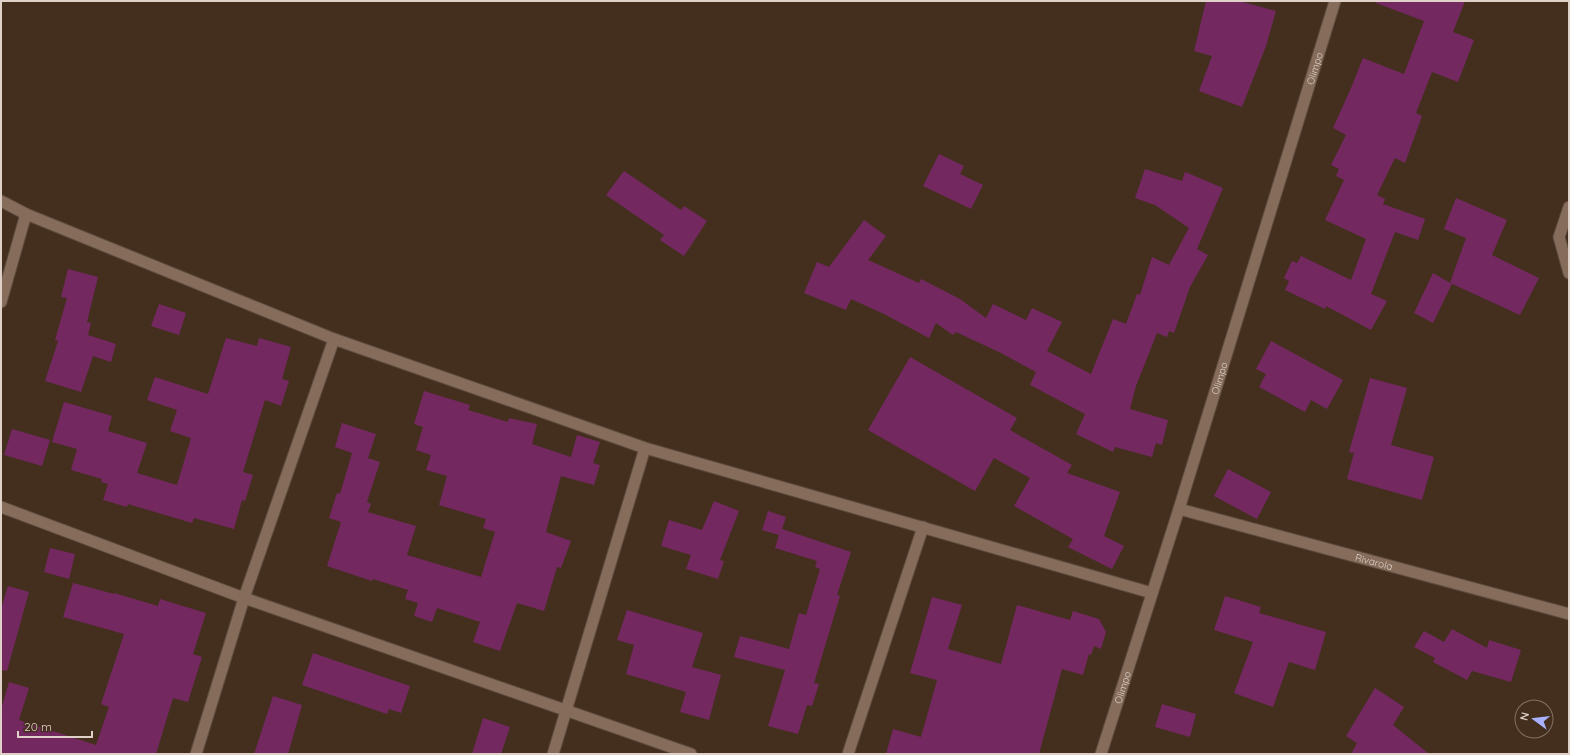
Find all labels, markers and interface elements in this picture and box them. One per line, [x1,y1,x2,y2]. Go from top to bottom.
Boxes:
street label: Olimpo [1304,51,1326,86]
street label: Olimpo [1209,360,1231,396]
street label: Rivarola [1354,551,1394,573]
street label: Olimpo [1111,670,1134,705]
north arrow [1514,699,1554,739]
text: N [1517,711,1532,722]
scale bar [18,713,92,739]
text: 20 m [24,719,52,734]

